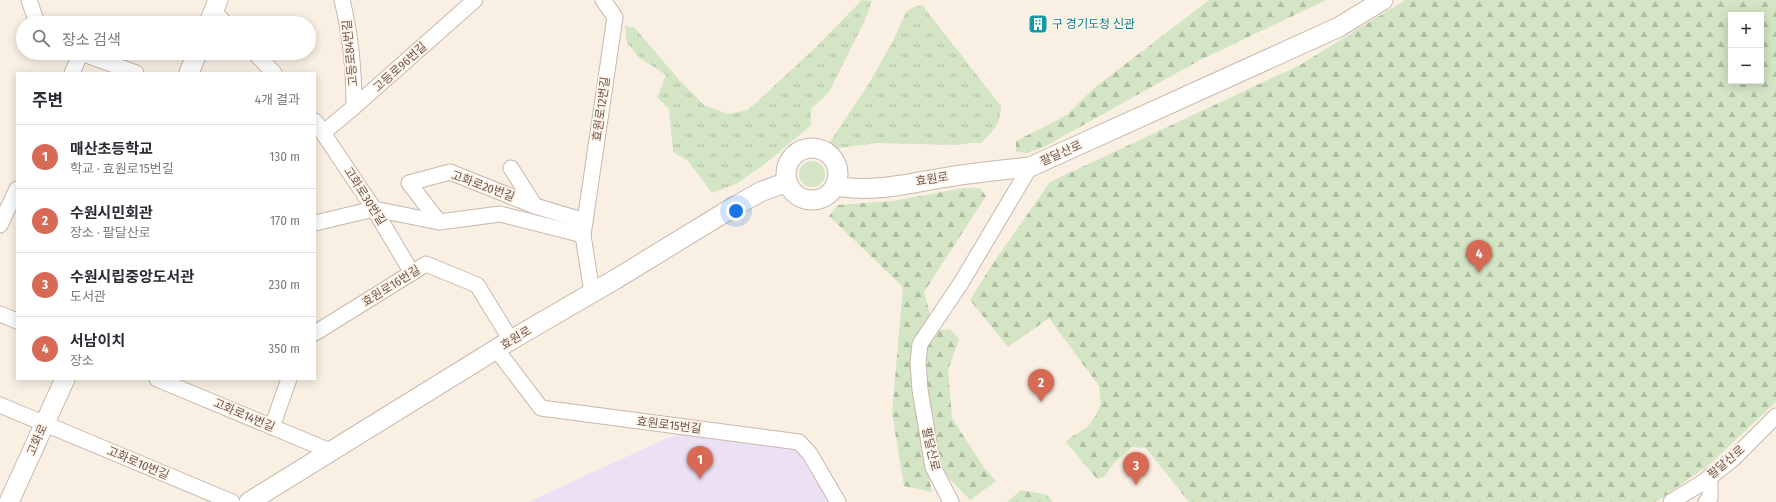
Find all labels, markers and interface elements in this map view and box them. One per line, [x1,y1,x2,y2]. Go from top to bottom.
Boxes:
map controls [1728,12,1764,84]
button: + [1728,12,1764,48]
building icon: 구 경기도청 신관 [1027,13,1049,35]
search box [16,16,316,60]
place label: 구 경기도청 신관 [1052,17,1135,31]
street label: 고등로84번길 [340,19,360,87]
icon: search [30,27,52,49]
text: 장소 검색 [62,31,121,49]
street label: 고등로96번길 [370,39,430,95]
button: − [1728,48,1764,84]
street label: 효원로12번길 [590,76,612,142]
text: 주변 [32,90,63,111]
text: 4개 결과 [255,92,300,107]
street label: 팔달산로 [1038,138,1084,168]
text: 매산초등학교 [70,140,153,158]
text: 1 [42,149,48,164]
text: 130 m [269,149,300,164]
text: 학교 · 효원로15번길 [70,161,174,176]
street label: 고화로30번길 [341,164,389,228]
street label: 고화로20번길 [449,168,517,204]
street label: 효원로 [915,169,949,189]
your location [726,201,746,221]
text: 수원시민회관 [70,204,153,222]
text: 2 [42,213,48,228]
text: 170 m [270,213,300,228]
text: 장소 · 팔달산로 [70,225,151,240]
pin: 4 [1466,240,1492,273]
street label: 효원로16번길 [359,263,423,309]
text: 수원시립중앙도서관 [70,268,194,286]
text: 3 [42,277,48,292]
text: 230 m [269,277,300,292]
text: 도서관 [70,289,106,304]
street label: 효원로 [498,323,534,353]
text: 서남이치 [70,332,125,350]
text: 4 [42,341,48,356]
text: 350 m [268,341,300,356]
text: 장소 [70,353,94,368]
pin: 2 [1028,369,1054,402]
street label: 고화로14번길 [211,396,277,434]
street label: 효원로15번길 [636,414,702,436]
street label: 고화로 [24,422,50,458]
street label: 팔달산로 [919,426,943,472]
street label: 팔달산로 [1705,442,1747,482]
street label: 고화로10번길 [105,444,171,482]
pin: 1 [687,446,713,479]
pin: 3 [1123,452,1149,485]

